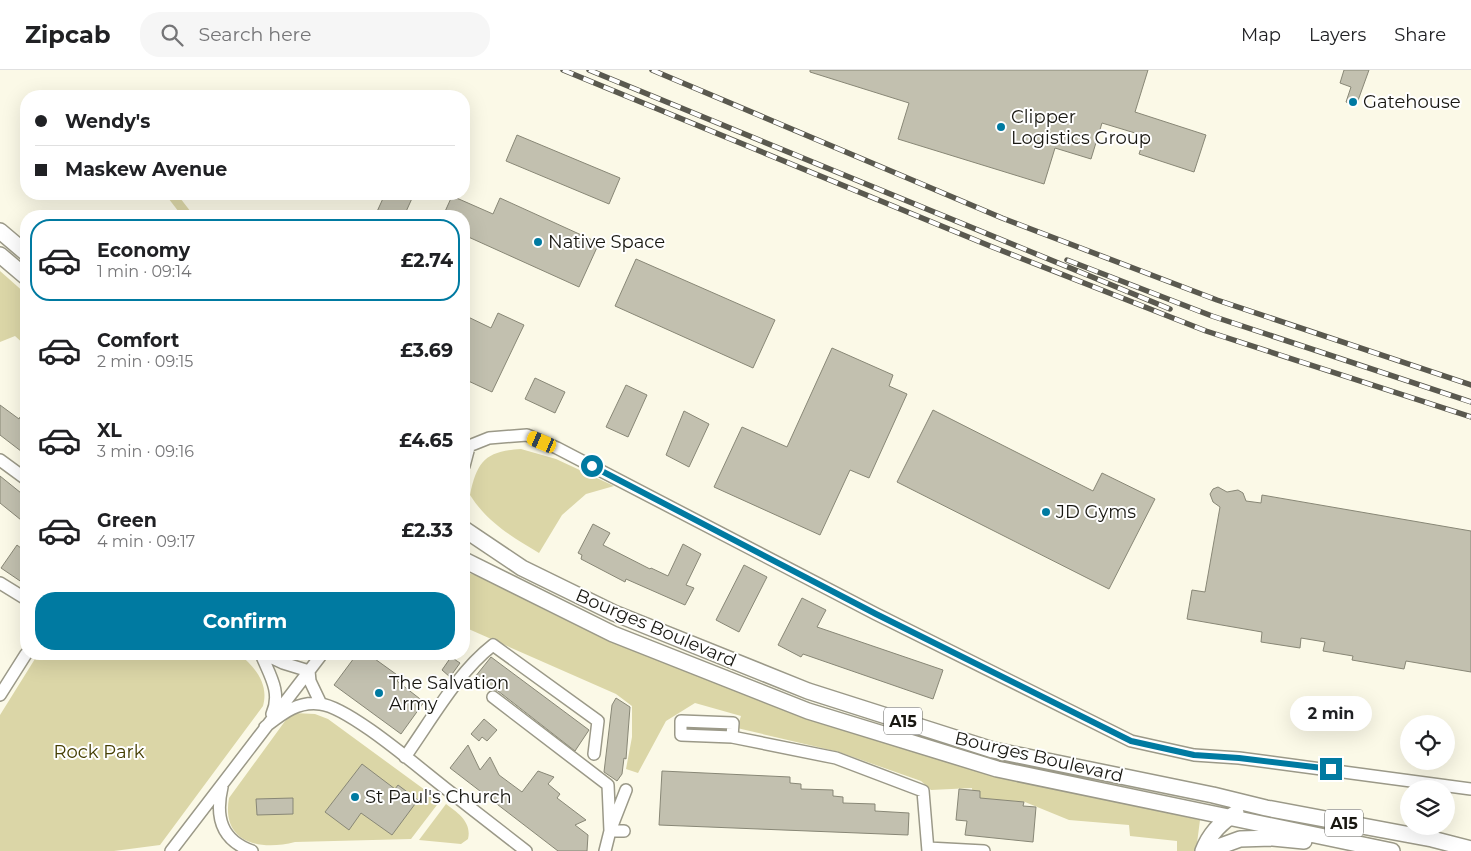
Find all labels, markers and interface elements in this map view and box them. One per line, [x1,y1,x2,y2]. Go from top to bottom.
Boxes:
search box [140,12,490,57]
text: Zipcab [25,20,110,49]
icon: search [158,21,186,49]
text: Search here [198,23,311,46]
text: Map [1241,24,1281,46]
text: Layers [1309,24,1366,46]
text: Share [1394,24,1446,46]
place label: Gatehouse [1363,91,1461,113]
marker: Gatehouse [1347,96,1359,108]
place label: Clipper Logistics Group [1011,106,1151,149]
text: Wendy's [65,110,150,133]
marker: Clipper Logistics Group [995,121,1007,133]
text: Maskew Avenue [65,158,227,181]
place label: Native Space [548,231,665,253]
marker: Native Space [532,236,544,248]
icon: car [37,238,82,283]
text: Economy [97,239,190,262]
text: £2.74 [401,249,453,272]
text: 1 min · 09:14 [97,262,192,281]
icon: car [37,328,82,373]
text: Comfort [97,329,179,352]
text: £3.69 [400,339,453,362]
text: 2 min · 09:15 [97,352,193,371]
icon: car [37,418,82,463]
text: XL [97,419,122,442]
text: £4.65 [399,429,453,452]
car [525,429,558,455]
text: 3 min · 09:16 [97,442,194,461]
route start [581,455,603,477]
place label: JD Gyms [1055,501,1136,523]
marker: JD Gyms [1040,506,1052,518]
icon: car [37,508,82,553]
text: Green [97,509,157,532]
text: £2.33 [402,519,453,542]
text: 4 min · 09:17 [97,532,195,551]
street label: Bourges Boulevard [572,584,740,672]
button: Confirm [35,592,455,650]
place label: The Salvation Army [389,672,509,715]
marker: The Salvation Army [373,687,385,699]
callout: 2 min [1290,696,1372,732]
text: 2 min [1308,704,1354,723]
road number: A15 [884,707,922,734]
map controls [1400,715,1455,835]
button: locate [1400,715,1455,770]
street label: Bourges Boulevard [953,727,1125,787]
park label: Rock Park [54,741,145,763]
route end [1320,758,1342,780]
button: layers [1400,780,1455,835]
place label: St Paul's Church [365,786,512,808]
marker: St Paul's Church [349,791,361,803]
road number: A15 [1325,810,1363,836]

